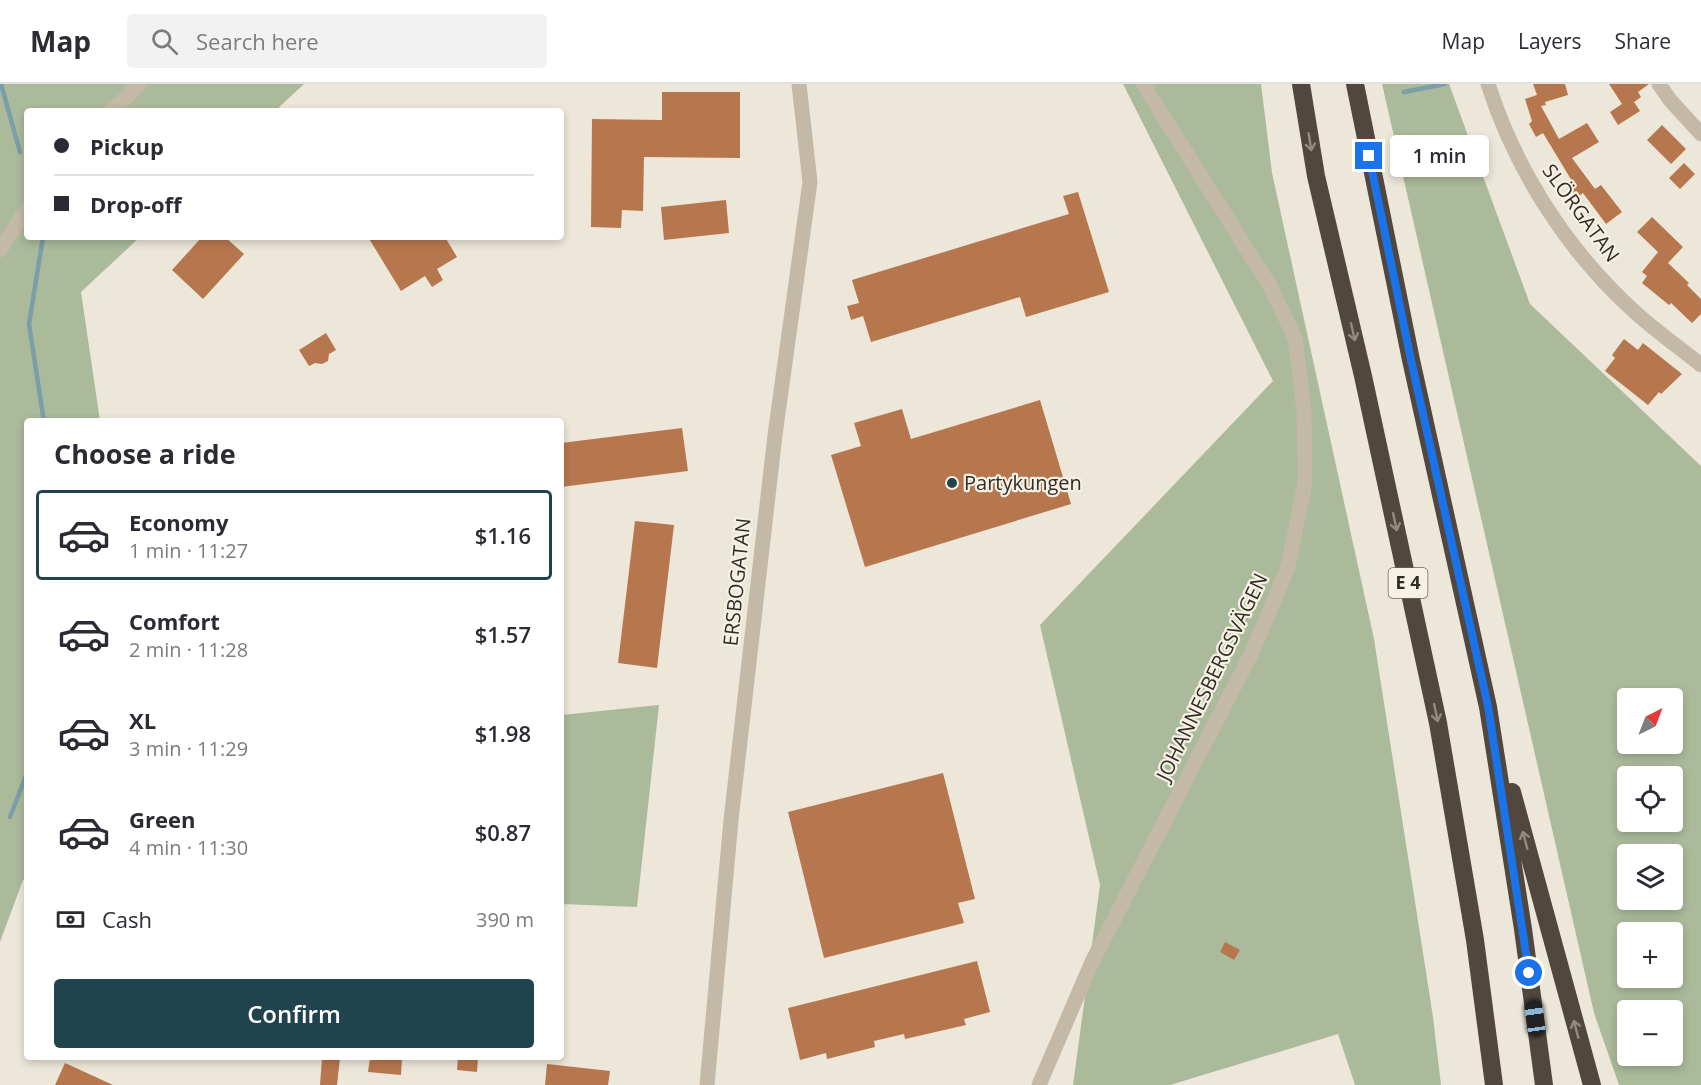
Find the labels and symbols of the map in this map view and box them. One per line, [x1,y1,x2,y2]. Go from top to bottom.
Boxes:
one-way arrow [1305,131,1316,151]
callout: 1 min [1390,135,1489,177]
route end [1355,142,1382,169]
street label: SLÖRGATAN [1537,158,1626,267]
one-way arrow [1347,322,1359,341]
place label: Partykungen [964,469,1082,496]
marker: Partykungen [945,476,959,490]
one-way arrow [1389,513,1401,532]
street label: ERSBOGATAN [716,516,757,647]
road number: E 4 [1388,568,1428,598]
street label: JOHANNESBERGSVÄGEN [1149,569,1274,787]
north arrow [1617,688,1683,754]
one-way arrow [1430,703,1442,722]
one-way arrow [1519,831,1530,850]
route start [1515,959,1542,986]
car [1524,999,1546,1037]
one-way arrow [1570,1019,1582,1038]

